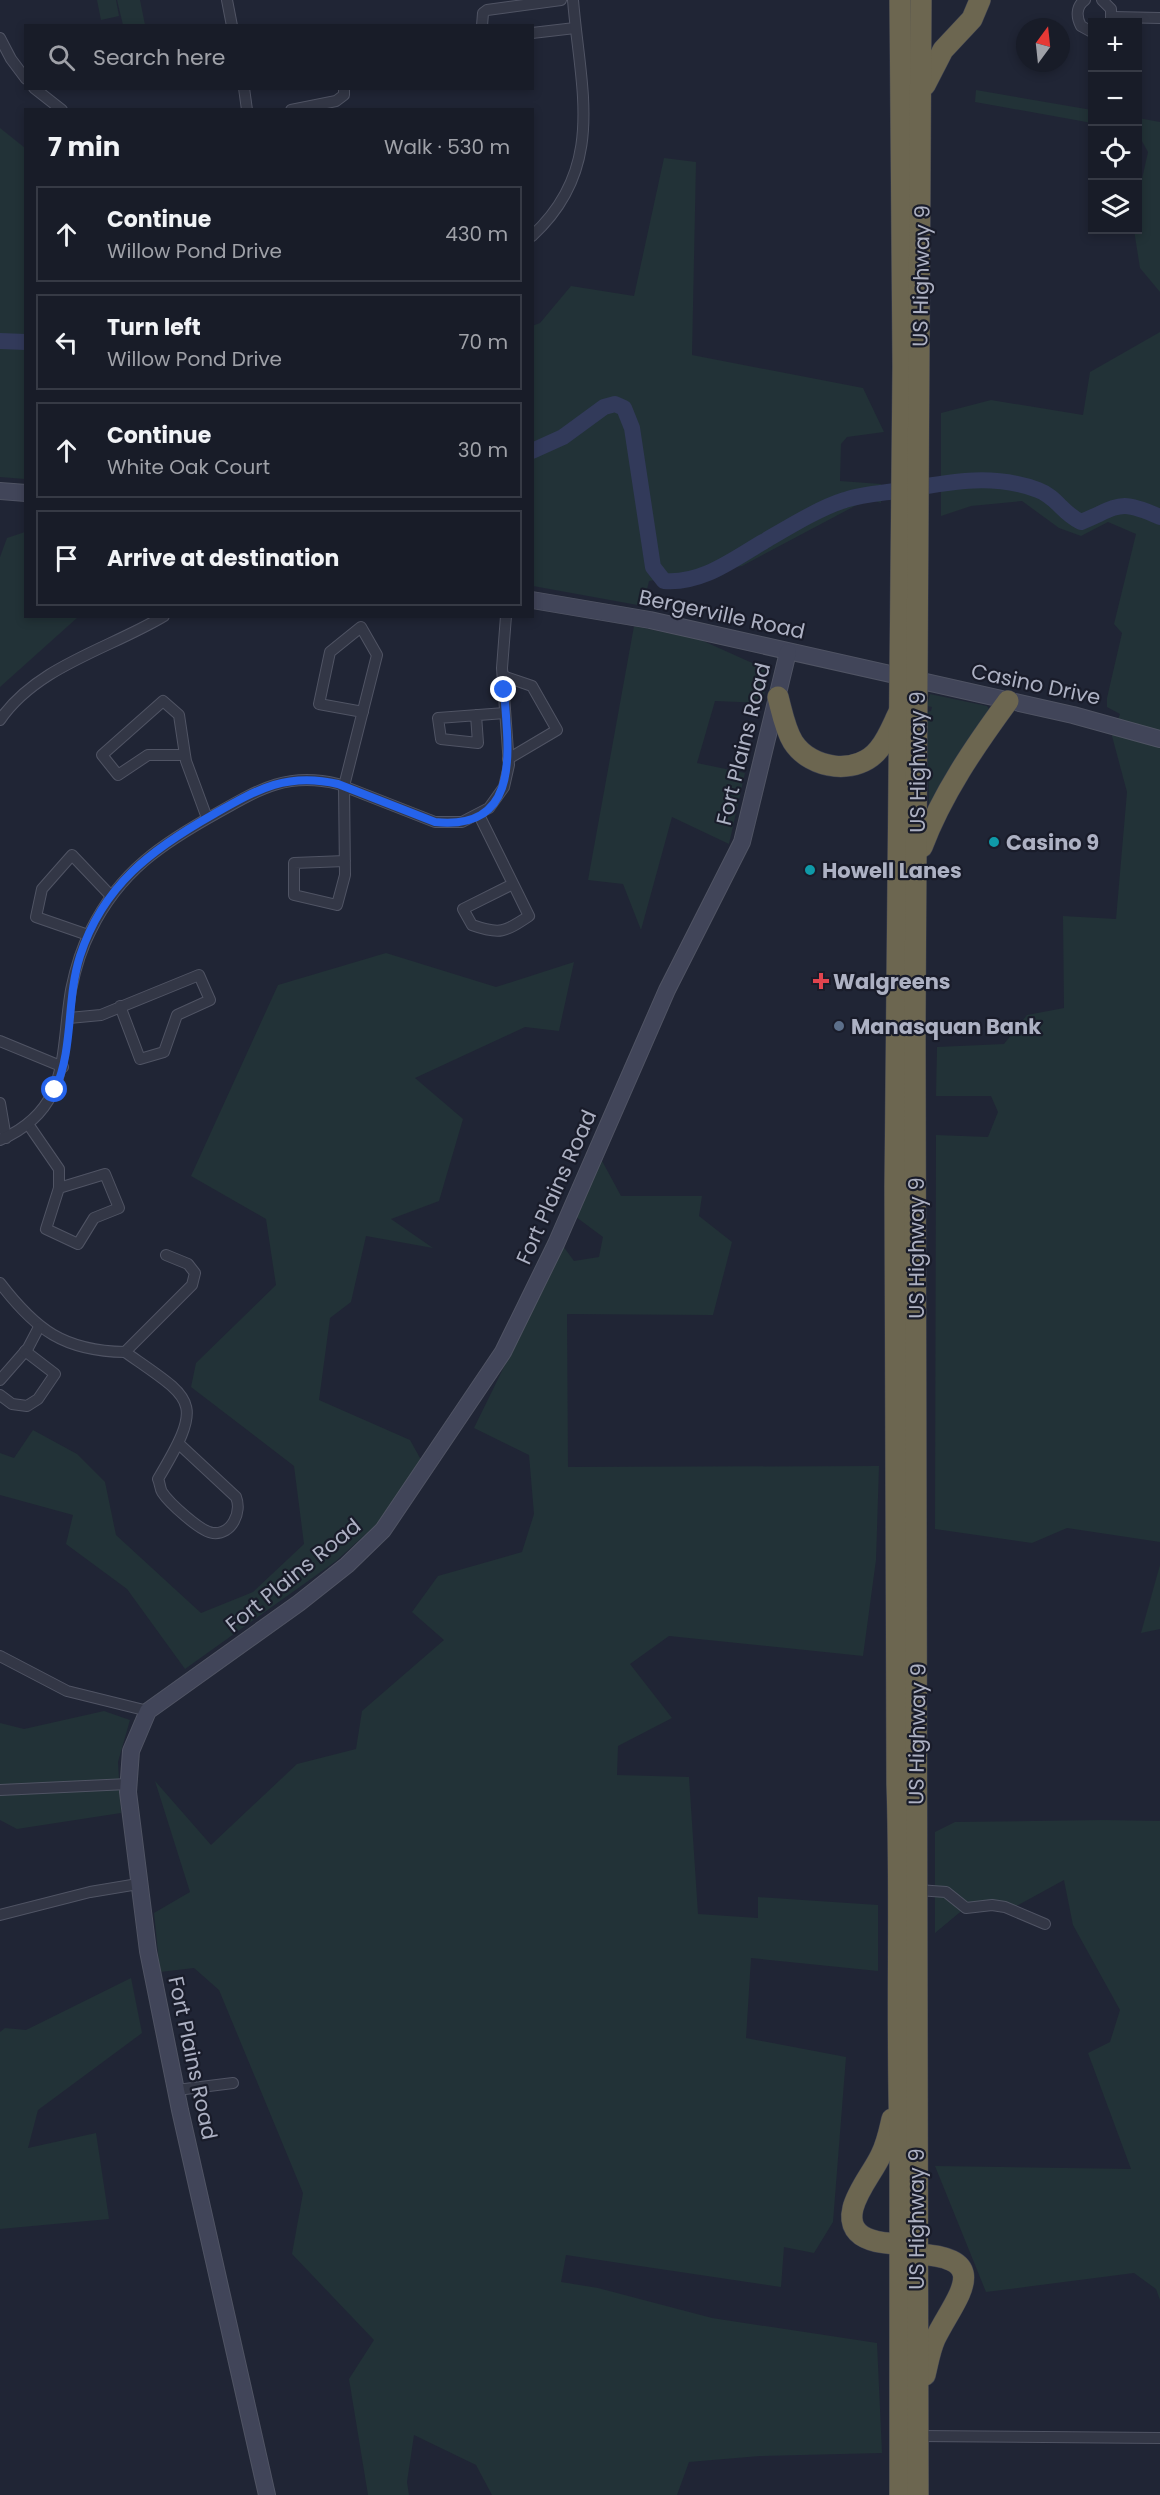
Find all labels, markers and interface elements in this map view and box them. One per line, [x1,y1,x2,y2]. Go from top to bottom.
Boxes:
north arrow [1016,18,1070,72]
map controls [1088,18,1142,234]
button: + [1088,18,1142,72]
search box [24,24,534,90]
icon: search [45,41,78,74]
text: Search here [93,42,226,73]
button: − [1088,72,1142,126]
button: locate [1088,126,1142,180]
text: 7 min [48,129,120,165]
text: Walk · 530 m [384,133,510,161]
button: layers [1088,180,1142,234]
text: Continue [107,204,211,235]
street label: US Highway 9 [905,205,937,347]
icon: ahead [50,218,83,251]
text: 430 m [445,220,508,248]
text: Willow Pond Drive [107,237,282,265]
text: Turn left [107,312,201,343]
icon: left [50,326,83,359]
text: 70 m [459,328,508,356]
text: Willow Pond Drive [107,345,282,373]
text: Continue [107,420,211,451]
icon: ahead [50,434,83,467]
text: 30 m [458,436,508,464]
text: White Oak Court [107,453,270,481]
icon: arrive [50,542,83,575]
text: Arrive at destination [107,543,339,574]
street label: Bergerville Road [636,582,808,646]
street label: Casino Drive [969,656,1103,712]
street label: Fort Plains Road [709,660,777,828]
route end [490,676,516,702]
street label: US Highway 9 [903,691,932,833]
place label: Casino 9 [1006,828,1099,857]
marker: Casino 9 [987,835,1001,849]
place label: Howell Lanes [822,856,962,885]
marker: Howell Lanes [803,863,817,877]
place label: Walgreens [833,967,951,996]
marker: Walgreens [814,974,828,988]
place label: Manasquan Bank [851,1012,1041,1041]
marker: Manasquan Bank [832,1019,846,1033]
route start [41,1076,67,1102]
street label: Fort Plains Road [509,1105,603,1269]
street label: US Highway 9 [902,1177,931,1319]
street label: Fort Plains Road [219,1511,367,1639]
street label: US Highway 9 [901,1663,933,1805]
street label: Fort Plains Road [162,1974,224,2142]
street label: US Highway 9 [902,2148,931,2290]

